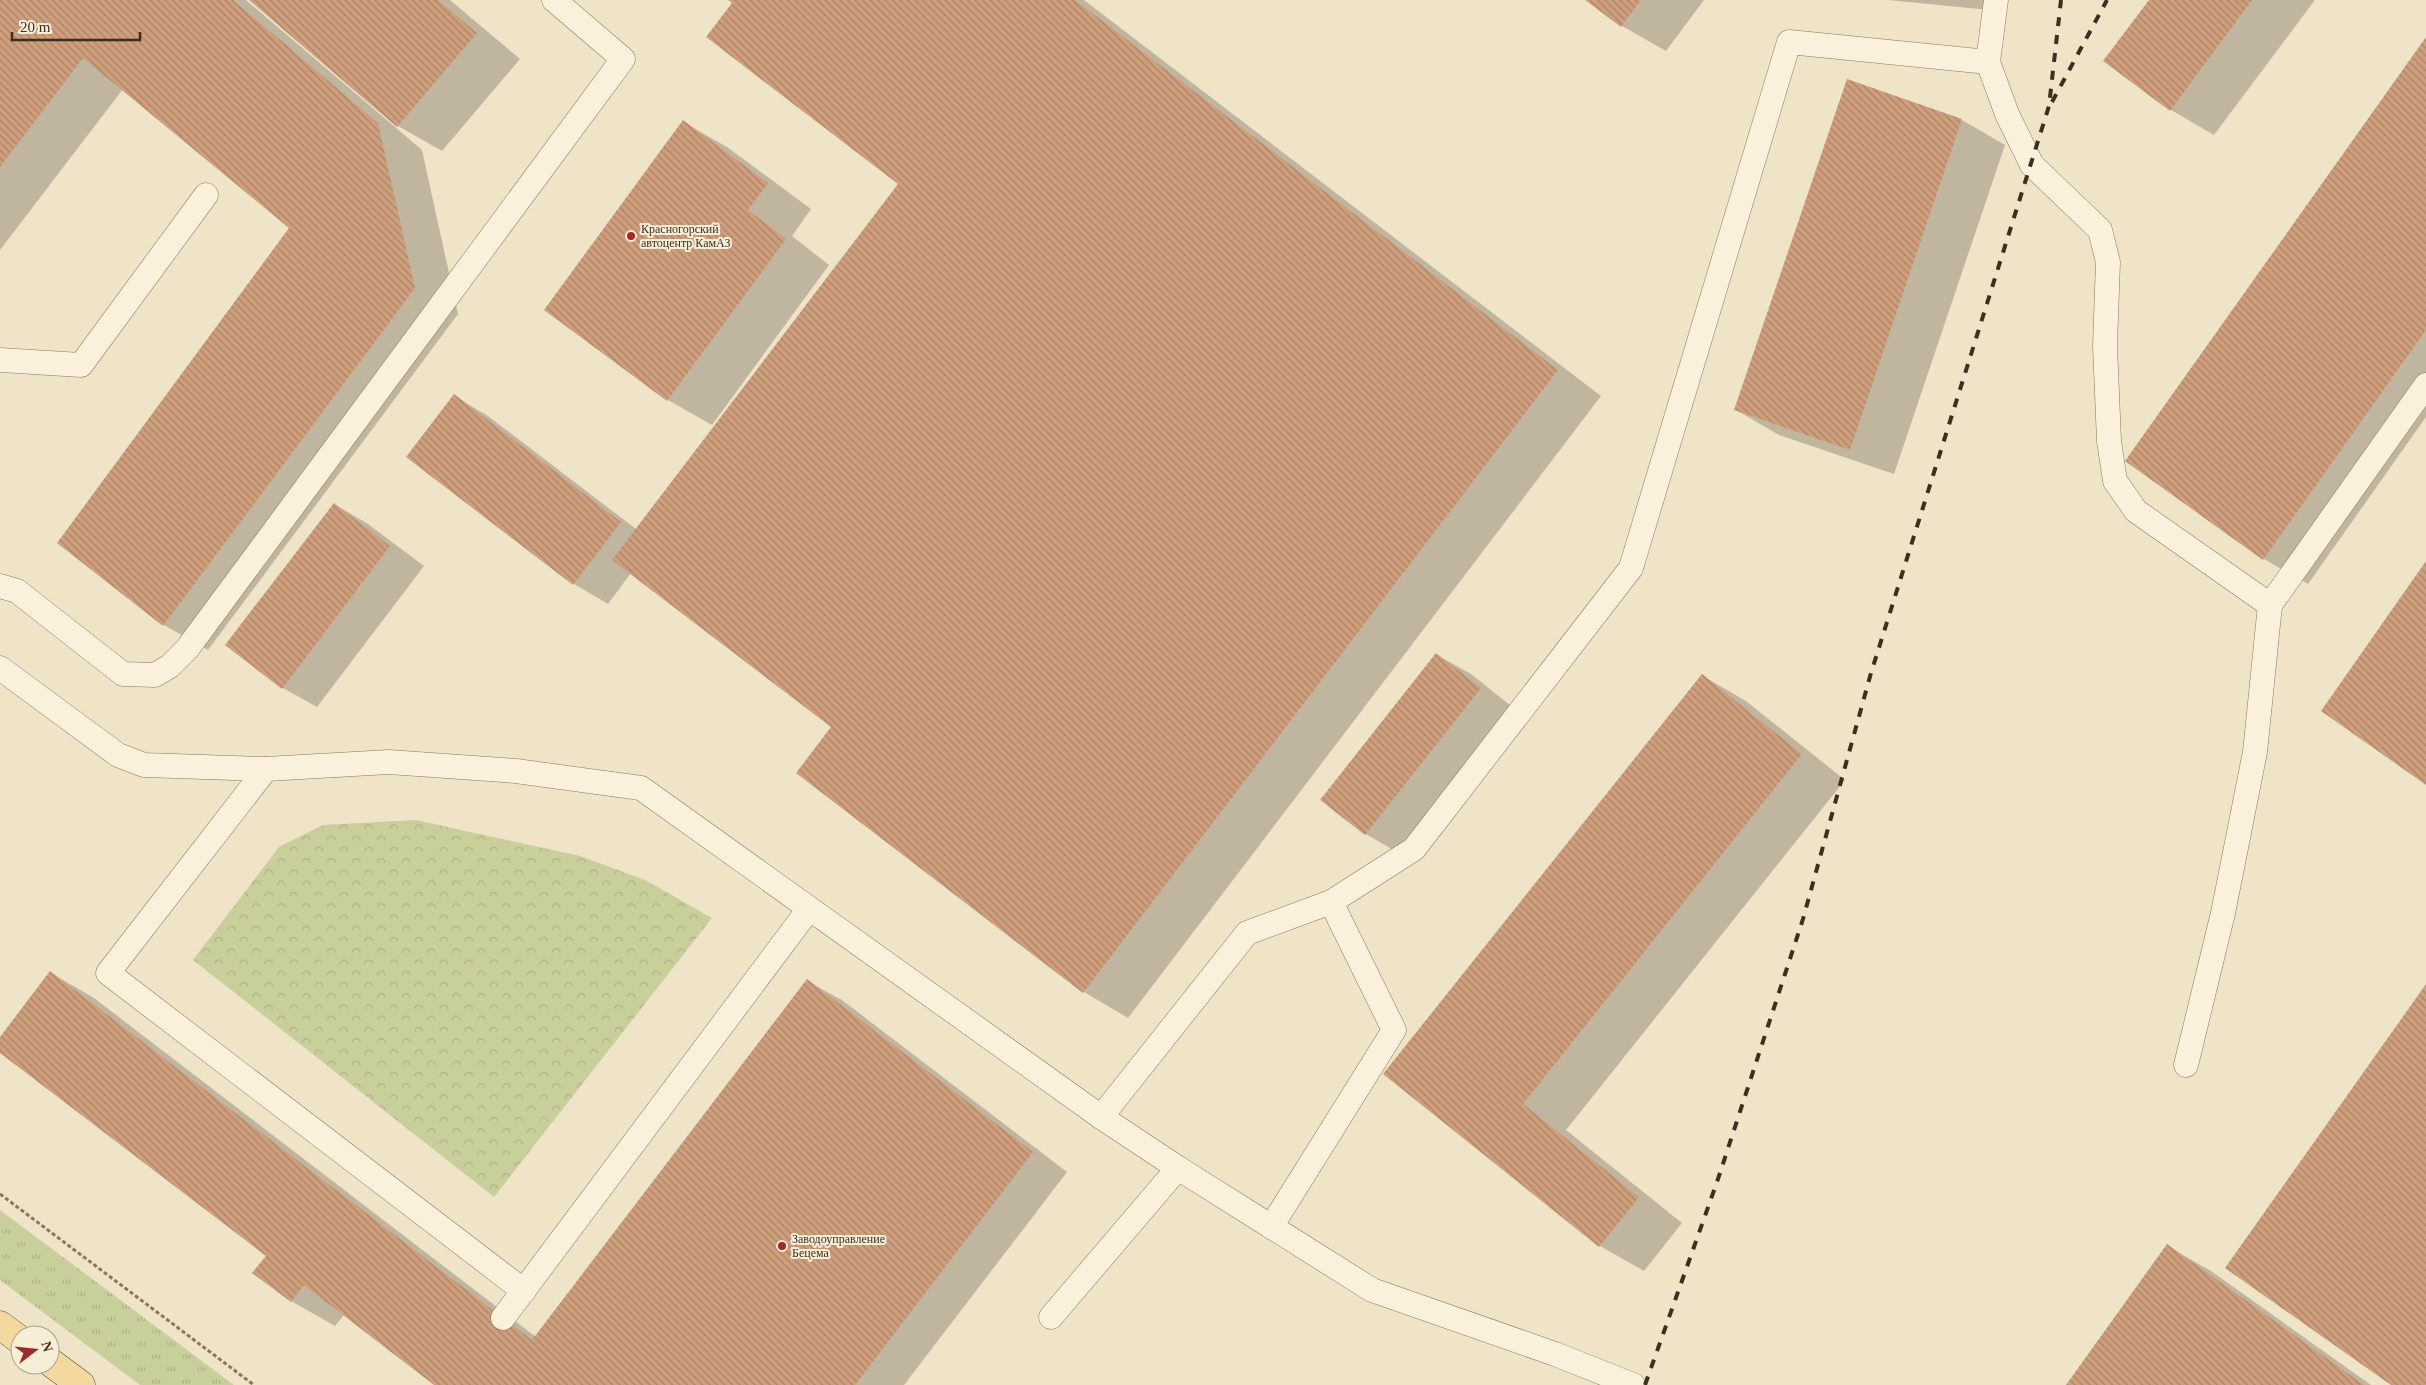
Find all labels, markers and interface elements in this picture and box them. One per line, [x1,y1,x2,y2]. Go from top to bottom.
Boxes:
scale bar [12,10,140,42]
text: 20 m [20,19,51,35]
place label: Красногорский автоцентр КамАЗ [641,222,730,250]
marker: Красногорский автоцентр КамАЗ [625,230,637,242]
place label: Заводоуправление Бецема [792,1232,885,1260]
marker: Заводоуправление Бецема [776,1240,788,1252]
north arrow [10,1325,60,1375]
text: N [38,1340,56,1353]

